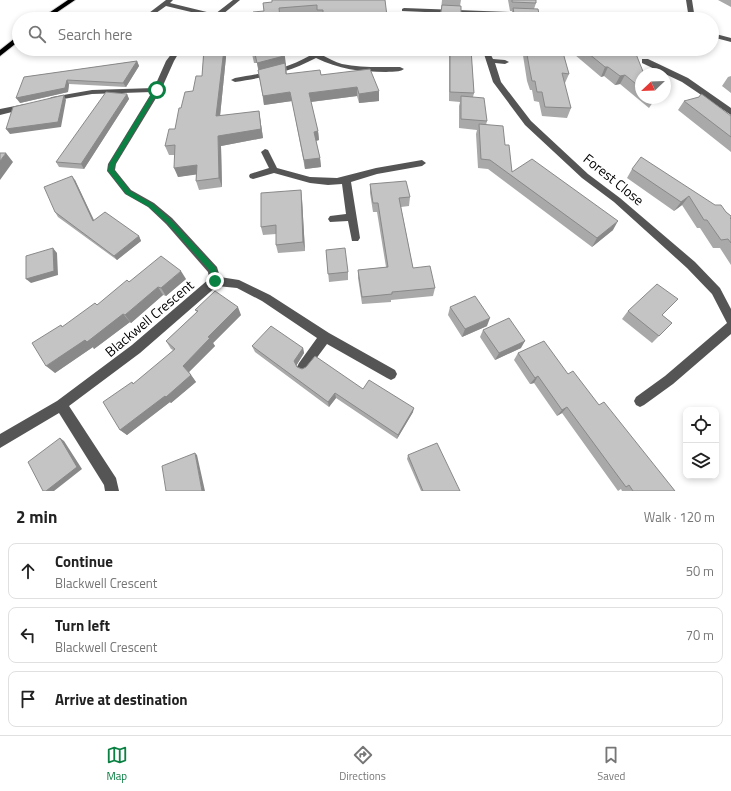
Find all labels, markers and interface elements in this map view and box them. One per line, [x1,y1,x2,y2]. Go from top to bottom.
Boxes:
search box [12,12,719,56]
icon: search [26,23,48,45]
text: Search here [58,23,132,46]
north arrow [635,68,671,104]
route start [148,81,166,99]
street label: Forest Close [579,148,649,210]
route end [206,272,224,290]
street label: Blackwell Crescent [100,274,198,361]
map controls [683,407,719,479]
button: locate [683,407,719,443]
button: layers [683,443,719,479]
text: 2 min [16,504,57,530]
text: Walk · 120 m [644,507,715,527]
text: Continue [55,550,113,573]
icon: ahead [17,560,39,582]
text: 50 m [686,561,714,581]
text: Blackwell Crescent [55,573,157,593]
text: Turn left [55,614,110,637]
icon: left [17,624,39,646]
text: 70 m [686,625,714,645]
text: Blackwell Crescent [55,637,157,657]
icon: arrive [17,688,39,710]
text: Arrive at destination [55,688,188,711]
tab: Map [106,744,128,784]
tab: Directions [339,744,386,784]
tab: Saved [597,744,625,784]

